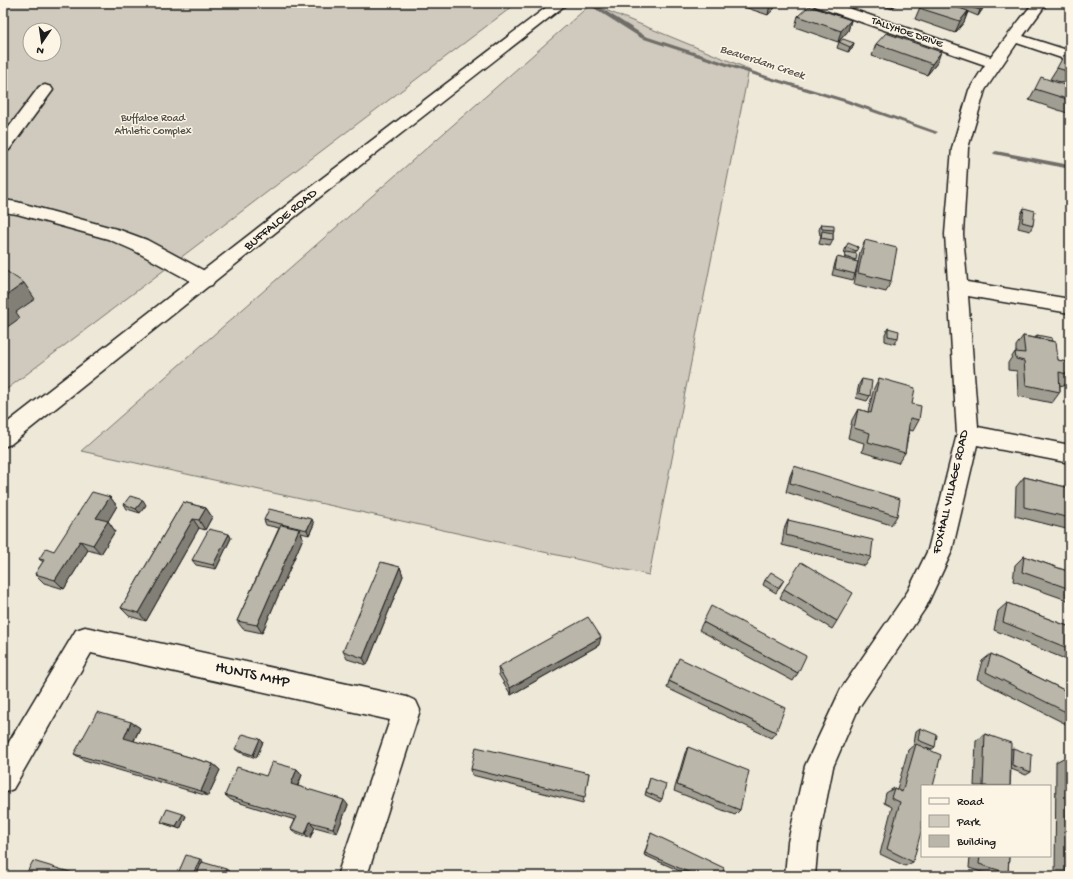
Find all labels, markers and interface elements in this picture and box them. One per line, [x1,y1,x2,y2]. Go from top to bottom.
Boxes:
street label: TALLYHOE DRIVE [869,15,945,51]
north arrow [22,22,62,62]
text: N [35,43,45,56]
water label: Beaverdam Creek [718,43,808,84]
park label: Buffaloe Road Athletic Complex [115,112,192,138]
street label: BUFFALOE ROAD [241,186,321,255]
street label: FOXHALL VILLAGE ROAD [929,428,973,556]
street label: HUNTS MHP [213,659,291,693]
legend [921,785,1051,857]
text: Road [957,796,984,810]
text: Park [956,816,982,830]
text: Building [956,836,996,850]

